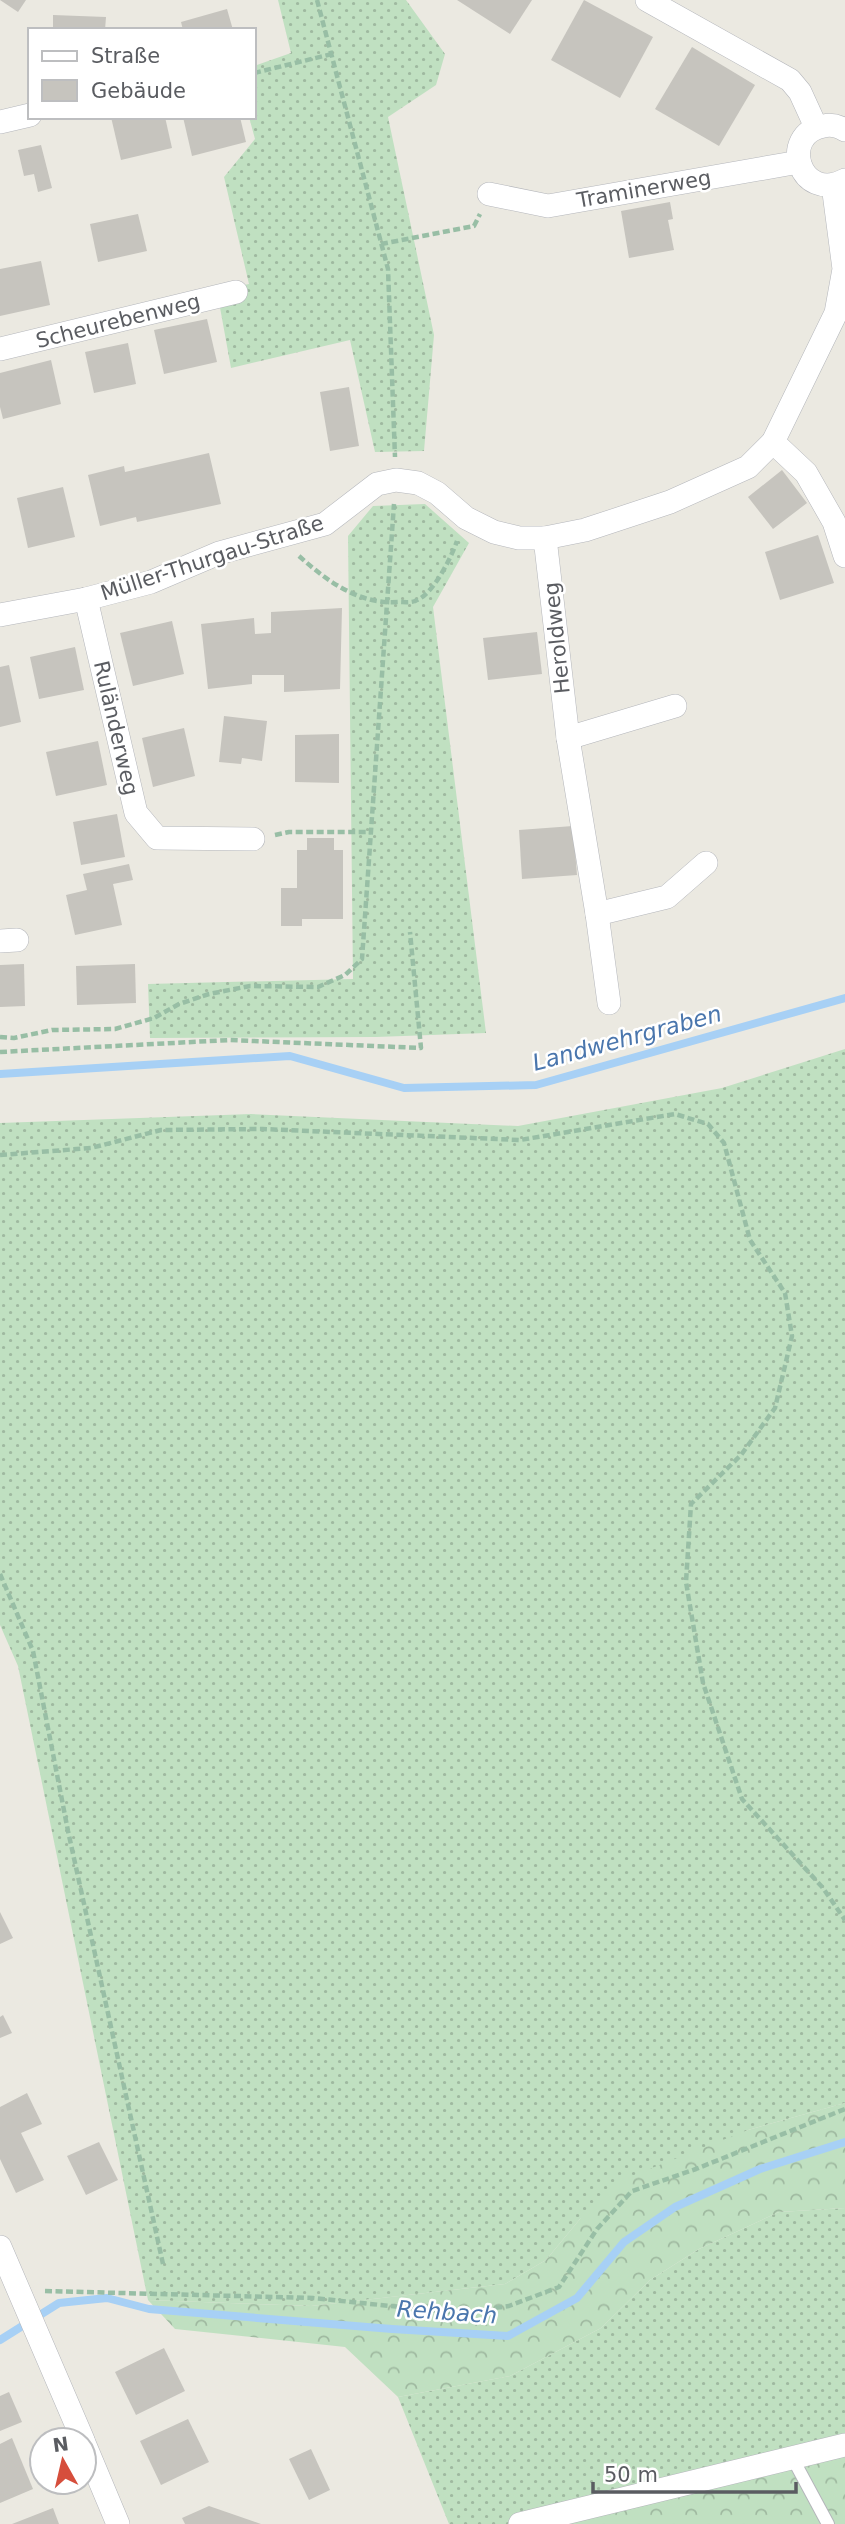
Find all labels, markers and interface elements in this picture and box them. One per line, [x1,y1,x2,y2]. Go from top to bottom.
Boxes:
legend [28,28,256,119]
text: Straße [91,44,160,68]
text: Gebäude [91,79,186,103]
street label: Traminerweg [574,165,713,213]
street label: Scheurebenweg [33,289,203,353]
street label: Müller-Thurgau-Straße [98,511,326,605]
street label: Heroldweg [539,581,575,695]
street label: Ruländerweg [89,658,143,798]
water label: Landwehrgraben [530,1000,724,1076]
water label: Rehbach [396,2296,498,2328]
north arrow [28,2426,98,2496]
text: N [51,2432,70,2456]
scale bar [593,2450,796,2494]
text: 50 m [604,2463,658,2487]

